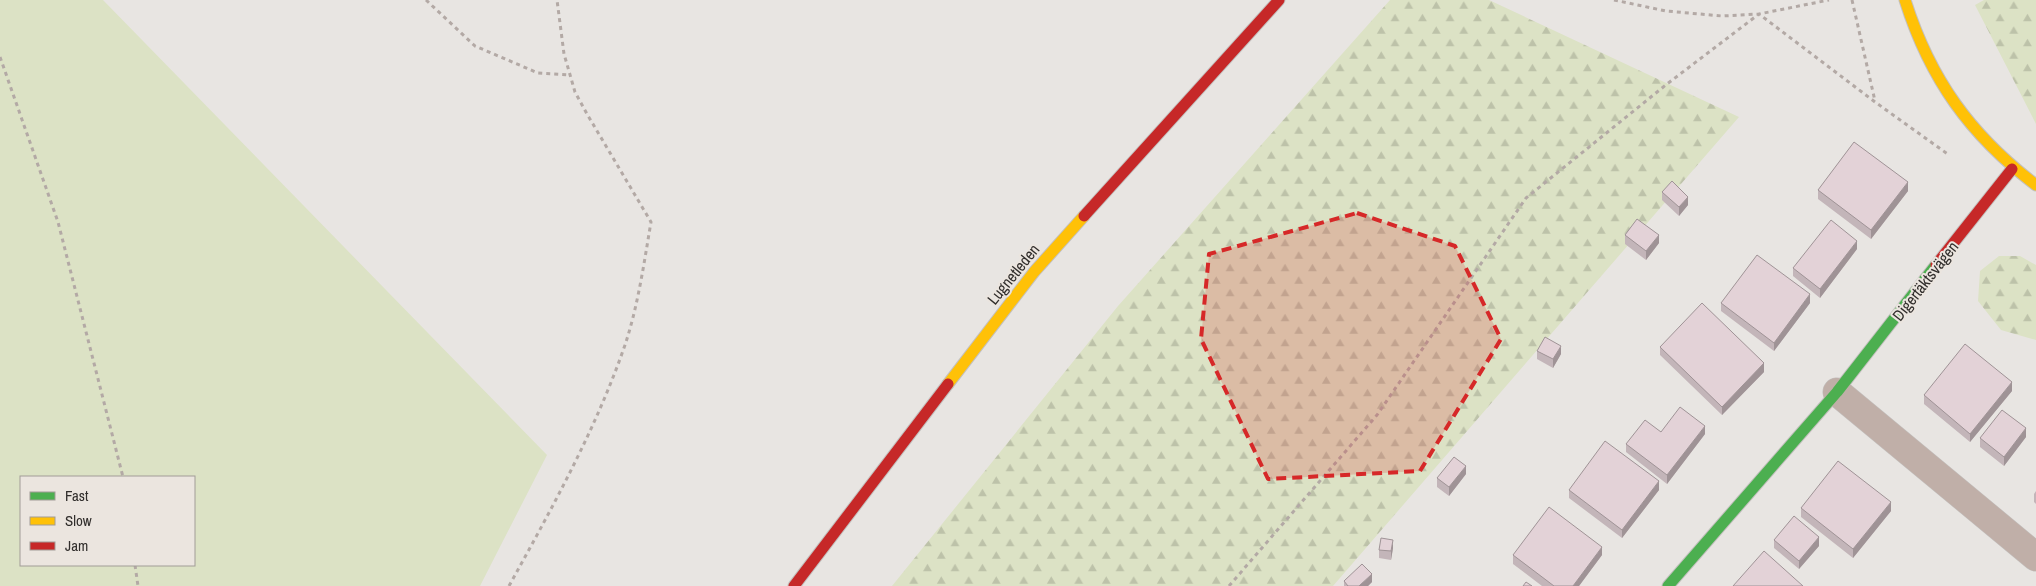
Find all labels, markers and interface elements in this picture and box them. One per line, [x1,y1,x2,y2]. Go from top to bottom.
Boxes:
street label: Digertäktsvägen [1887,237,1963,325]
street label: Lugnetleden [982,239,1044,309]
legend [20,476,195,566]
text: Fast [65,485,89,506]
text: Slow [65,510,92,531]
text: Jam [65,535,88,556]

